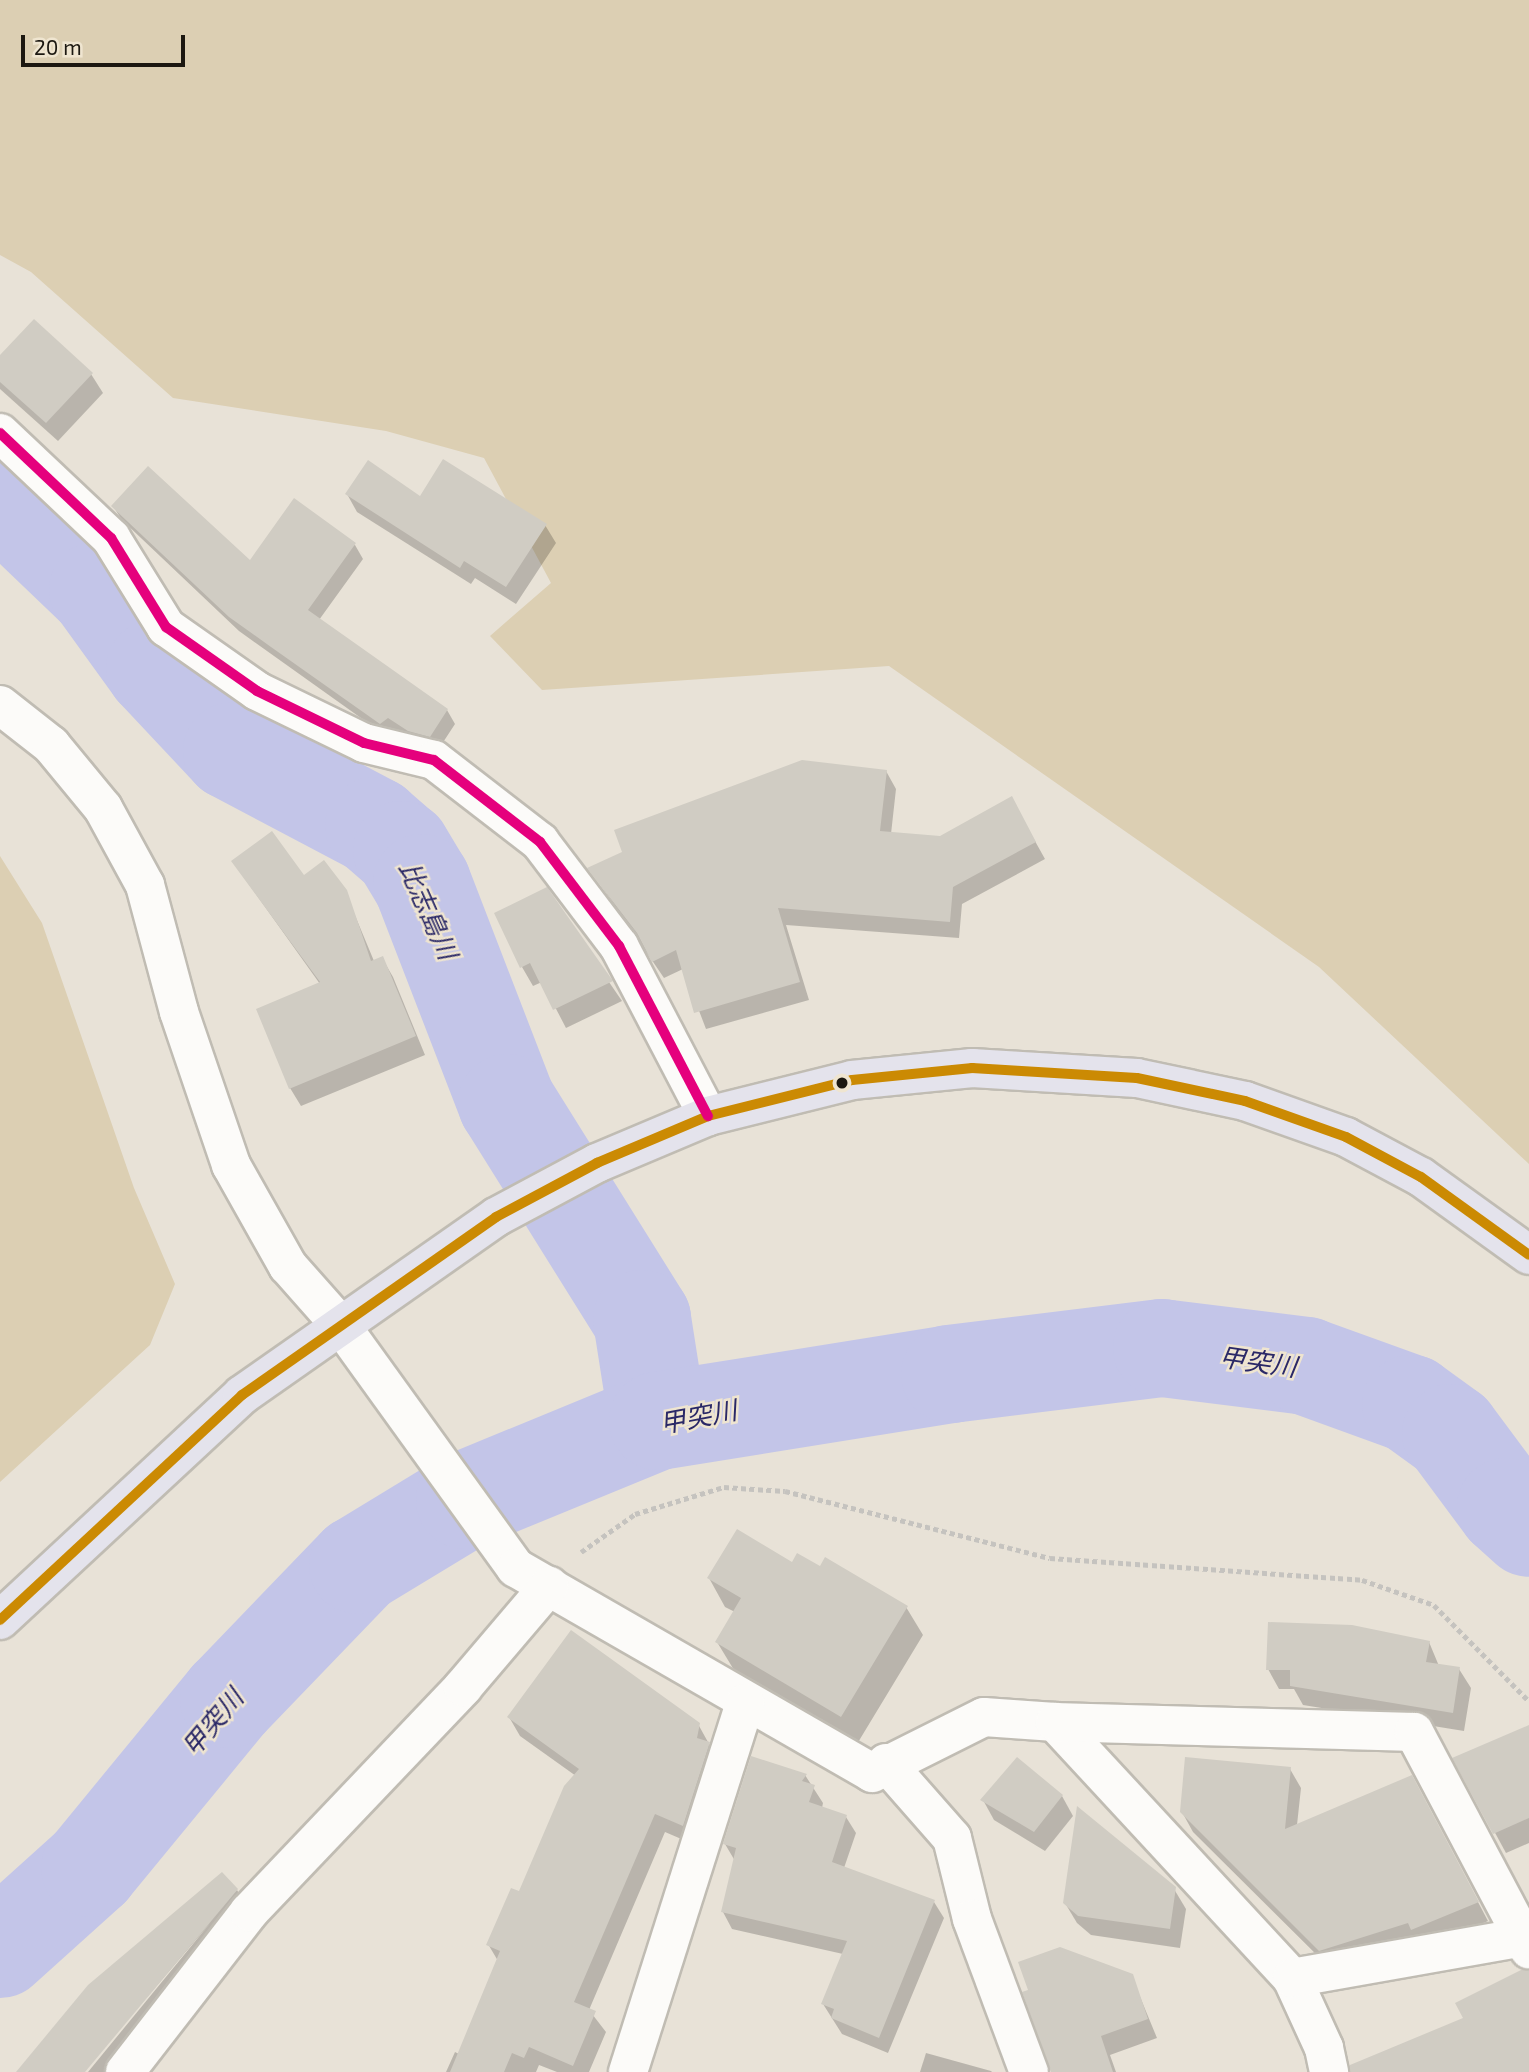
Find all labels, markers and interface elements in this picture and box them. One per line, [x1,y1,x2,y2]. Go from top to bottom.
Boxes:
scale bar [24,21,189,65]
text: 20 m [34,34,82,59]
water label: 比志島川 [394,856,464,964]
unlabelled marker [835,1076,849,1090]
water label: 甲突川 [1217,1340,1299,1382]
water label: 甲突川 [657,1393,739,1439]
water label: 甲突川 [175,1682,249,1762]

